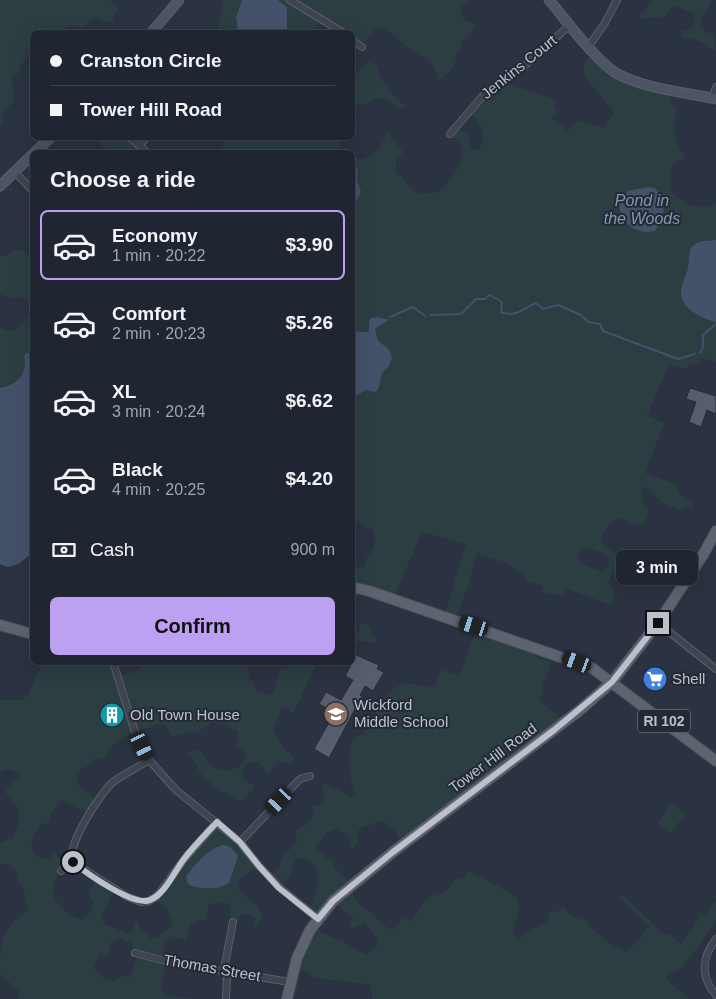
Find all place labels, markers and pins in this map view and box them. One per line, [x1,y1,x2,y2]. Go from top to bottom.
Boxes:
supermarket icon: Shell [642,666,668,692]
place label: Shell [672,670,705,687]
place label: Wickford Middle School [354,696,448,730]
school or university icon: Wickford Middle School [323,701,349,727]
building icon: Old Town House [99,702,125,728]
place label: Old Town House [130,706,240,723]

